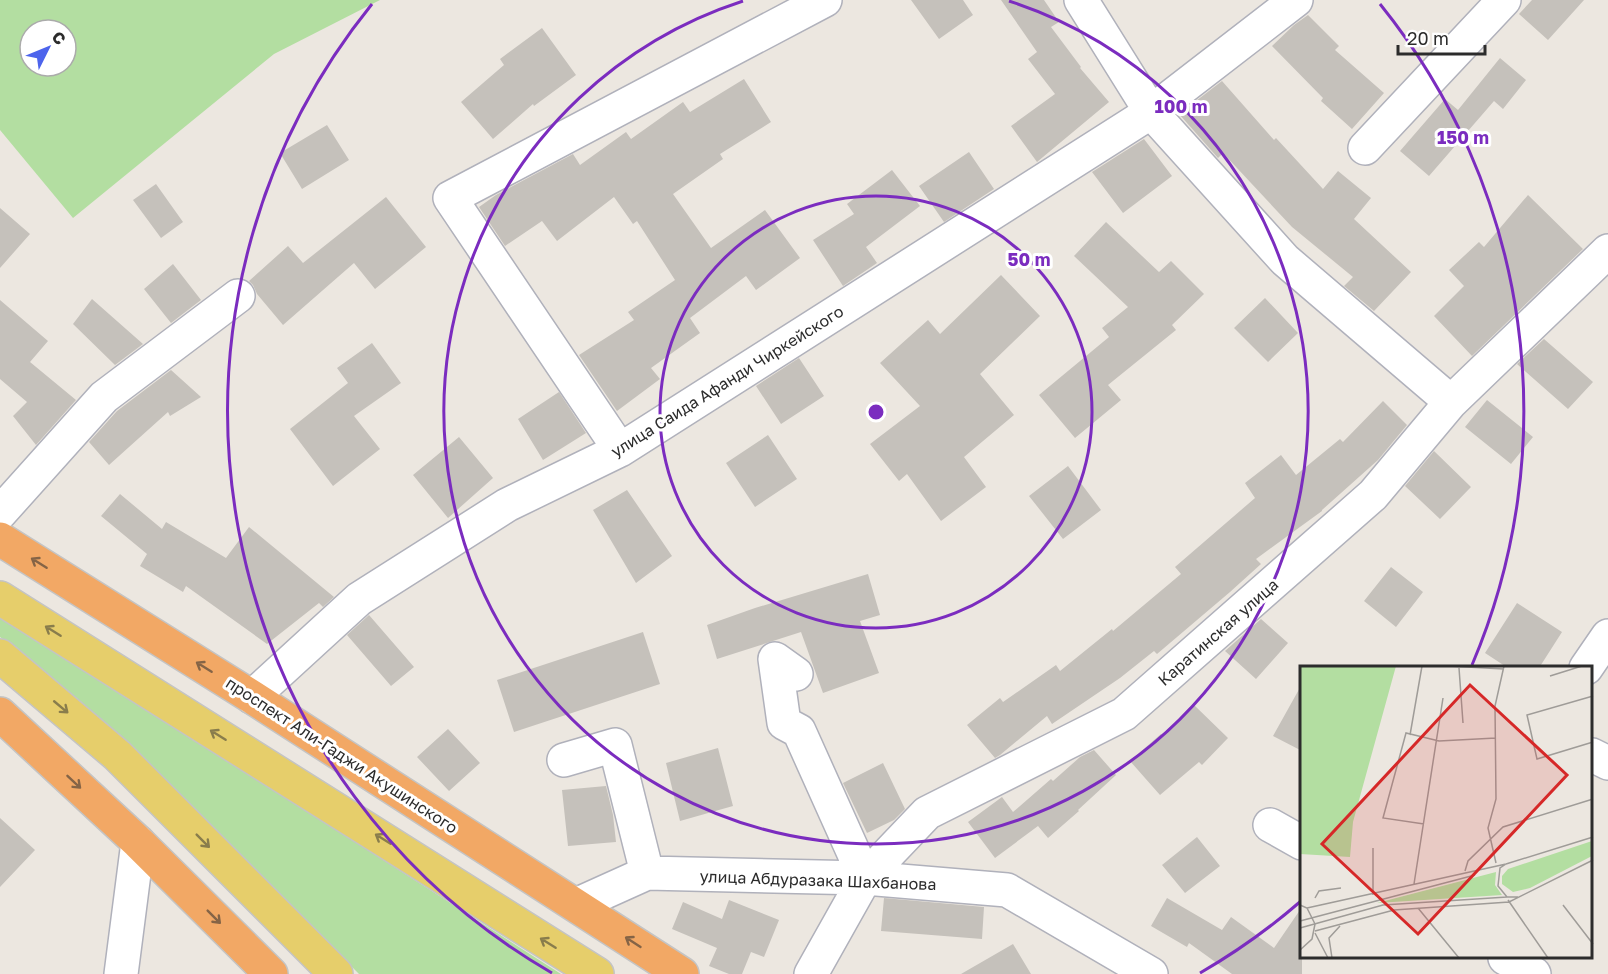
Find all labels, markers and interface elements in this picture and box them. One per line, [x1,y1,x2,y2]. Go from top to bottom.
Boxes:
north arrow [18,18,78,78]
scale bar [1398,18,1485,56]
text: С [48,27,70,49]
text: 20 m [1407,27,1449,49]
text: 100 m [1155,95,1207,117]
text: 150 m [1437,126,1489,148]
text: 50 m [1008,248,1050,270]
street label: улица Саида Афанди Чиркейского [607,301,847,461]
centre of rings [866,402,886,422]
one-way arrow [30,557,47,570]
street label: Каратинская улица [1154,574,1282,690]
one-way arrow [45,625,62,637]
one-way arrow [196,661,213,673]
inset map [1300,666,1593,959]
street label: проспект Али-Гаджи Акушинского [222,672,462,838]
one-way arrow [53,701,69,714]
one-way arrow [210,729,227,741]
one-way arrow [66,775,81,789]
one-way arrow [195,833,210,848]
one-way arrow [375,833,392,845]
street label: улица Абдуразака Шахбанова [699,866,937,894]
one-way arrow [206,910,221,925]
one-way arrow [540,936,557,948]
one-way arrow [625,936,642,948]

